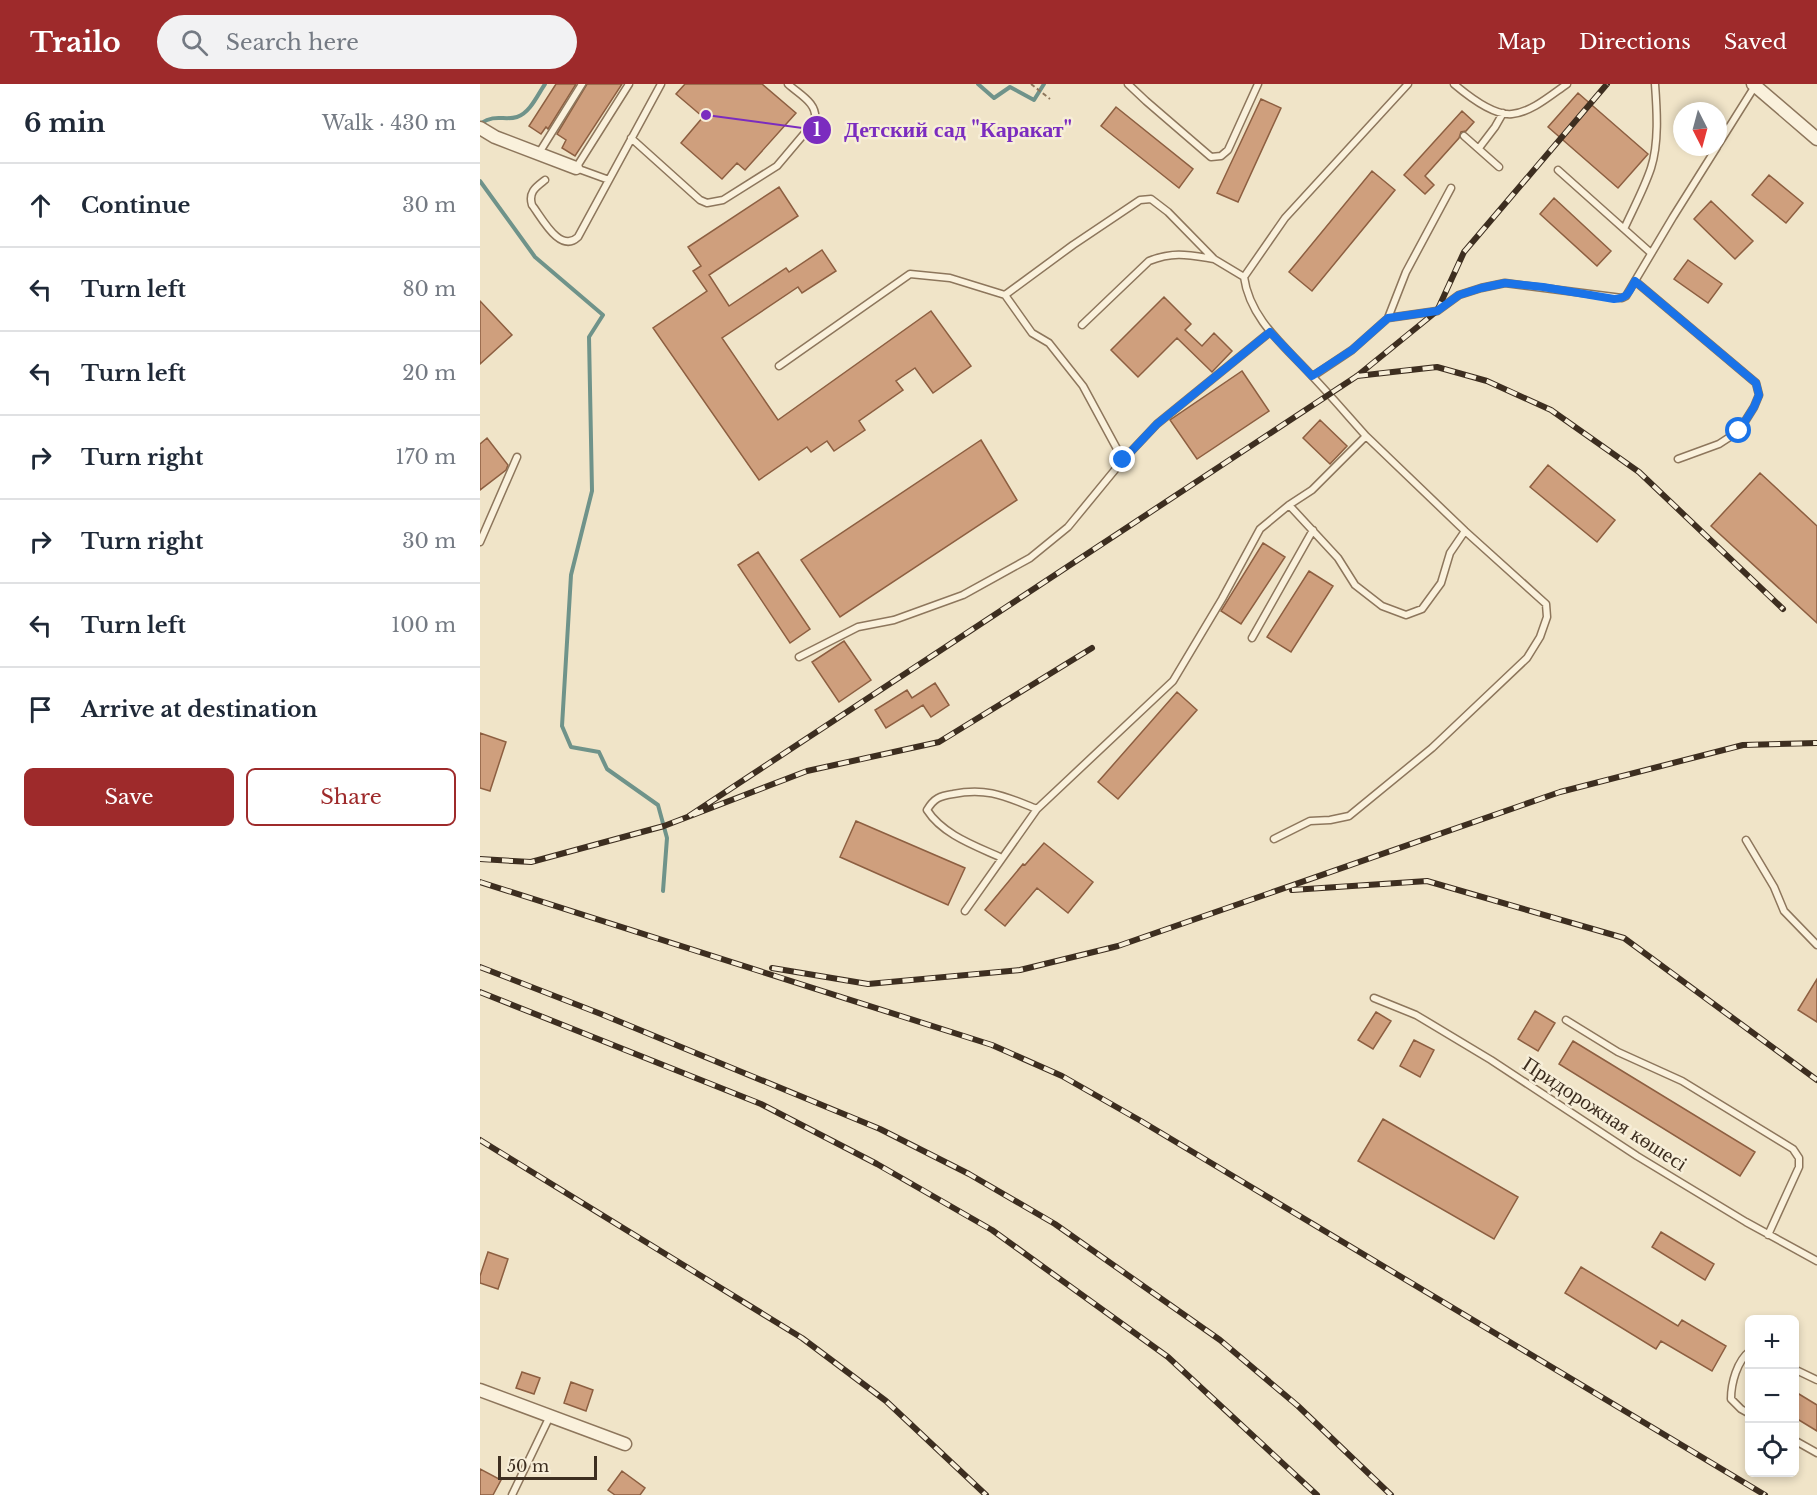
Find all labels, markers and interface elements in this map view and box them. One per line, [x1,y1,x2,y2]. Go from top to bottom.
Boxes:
search box [157,15,577,69]
text: Trailo [30,25,121,60]
icon: search [178,26,211,59]
text: Search here [226,29,359,56]
text: Map [1497,29,1546,55]
text: Directions [1579,29,1691,55]
text: Saved [1724,29,1787,55]
north arrow [1673,102,1727,156]
text: 6 min [24,107,105,139]
callout: Детский сад "Каракат" [802,110,1085,150]
text: Walk · 430 m [322,111,456,135]
text: Детский сад "Каракат" [844,116,1072,143]
text: 1 [813,119,821,141]
icon: ahead [24,189,57,222]
text: Continue [81,192,190,219]
text: 30 m [402,193,456,217]
icon: left [24,273,57,306]
text: Turn left [81,276,186,303]
text: 80 m [402,277,456,301]
icon: left [24,357,57,390]
text: Turn left [81,360,186,387]
text: 20 m [402,361,456,385]
route start [1725,417,1751,443]
icon: right [24,441,57,474]
text: Turn right [81,444,203,471]
text: 170 m [396,445,456,469]
route end [1109,446,1135,472]
icon: right [24,525,57,558]
text: Turn right [81,528,203,555]
text: 30 m [402,529,456,553]
icon: left [24,609,57,642]
text: Turn left [81,612,186,639]
text: 100 m [391,613,456,637]
icon: arrive [24,693,57,726]
text: Arrive at destination [81,696,318,723]
button: Save [24,768,234,826]
button: Share [246,768,456,826]
street label: Придорожная көшесі [1518,1051,1692,1177]
map controls [1745,1315,1799,1477]
button: + [1745,1315,1799,1369]
button: − [1745,1369,1799,1423]
button: locate [1745,1423,1799,1477]
scale bar [498,1453,597,1480]
text: 50 m [507,1456,549,1476]

